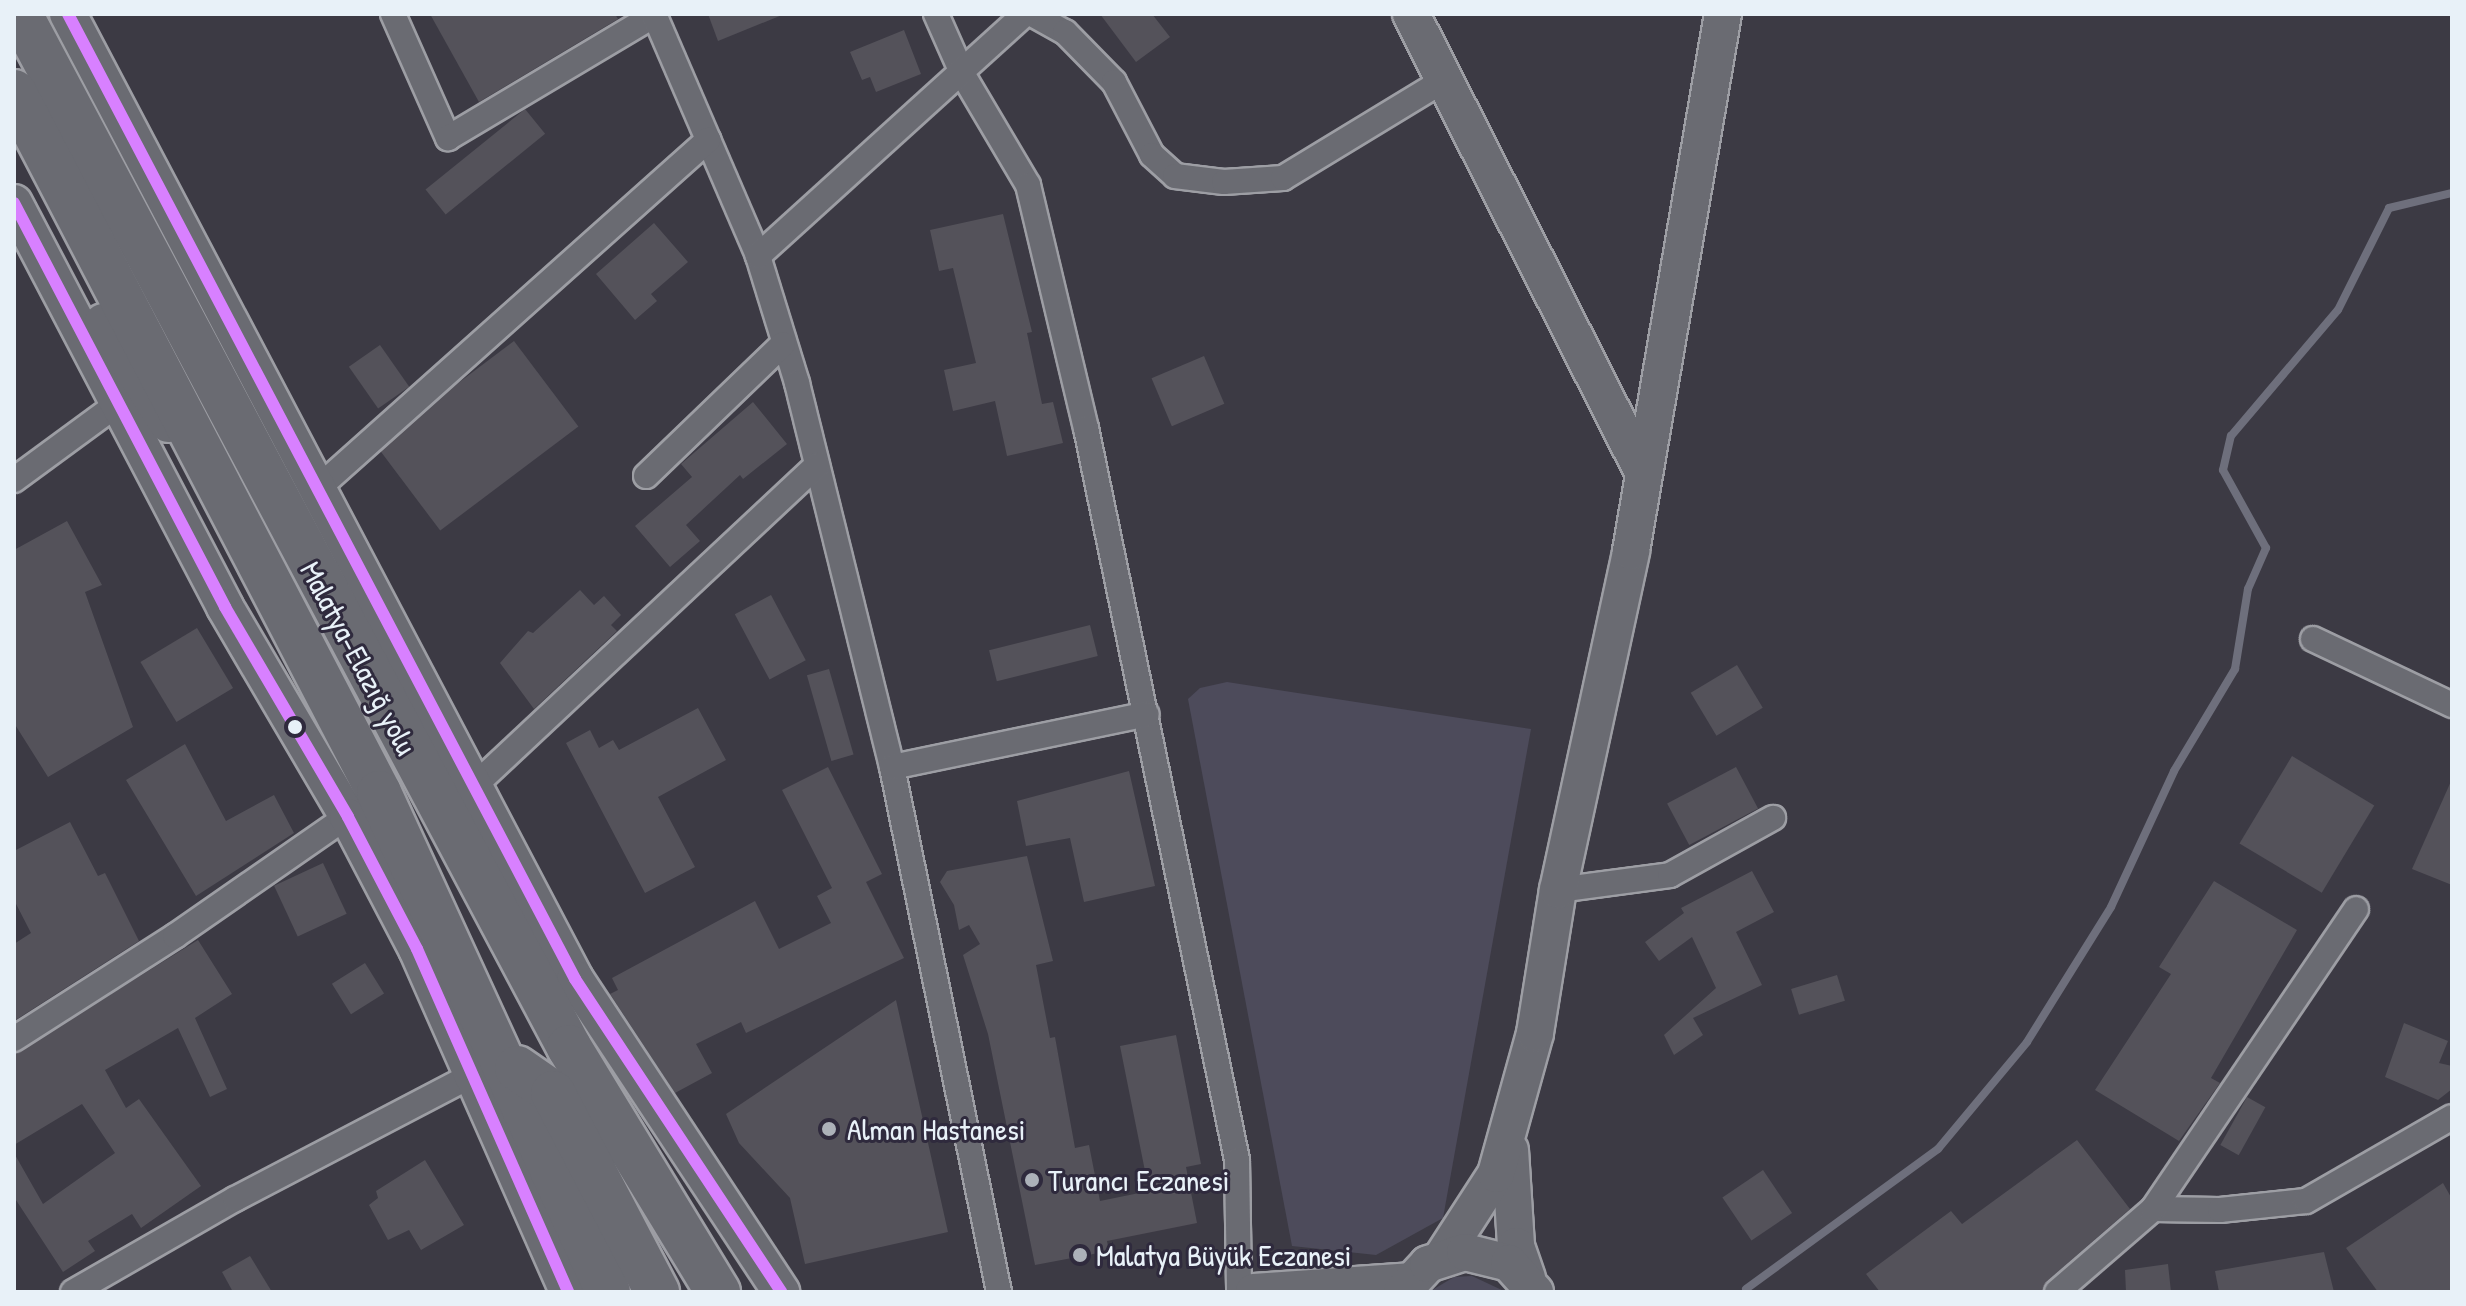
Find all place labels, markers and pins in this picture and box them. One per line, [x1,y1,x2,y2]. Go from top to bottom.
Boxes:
unlabelled marker [287,719,303,735]
place label: Alman Hastanesi [847,1111,1025,1147]
marker: Alman Hastanesi [818,1118,840,1140]
place label: Turancı Eczanesi [1048,1162,1229,1198]
marker: Turancı Eczanesi [1023,1171,1041,1189]
place label: Malatya Büyük Eczanesi [1096,1237,1352,1273]
marker: Malatya Büyük Eczanesi [1071,1246,1089,1264]

